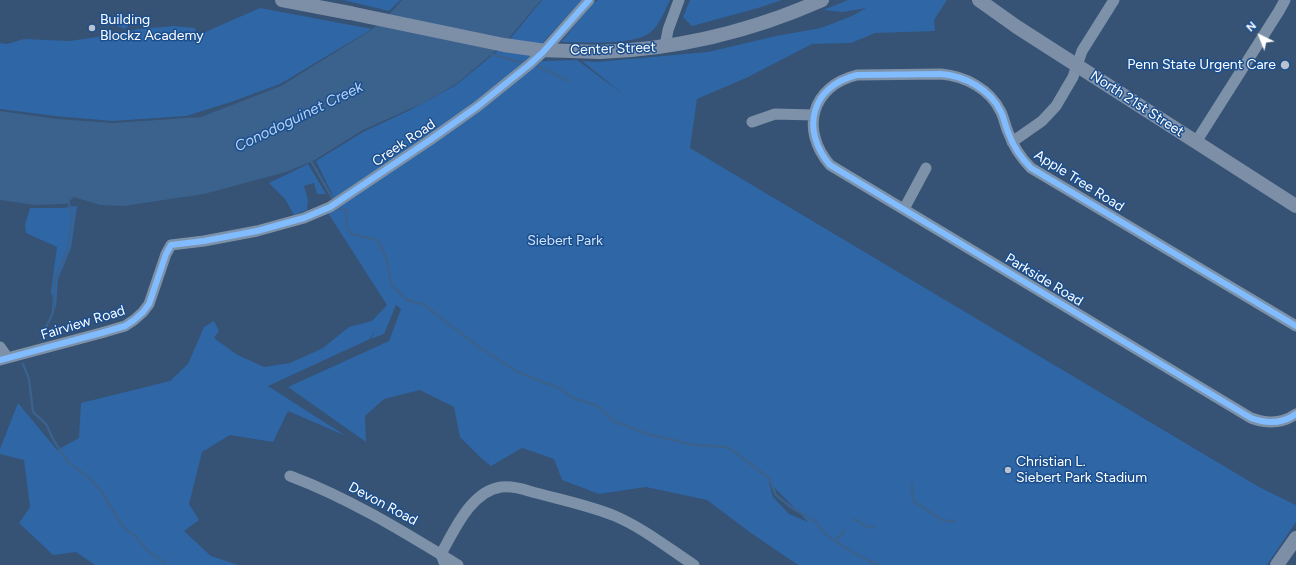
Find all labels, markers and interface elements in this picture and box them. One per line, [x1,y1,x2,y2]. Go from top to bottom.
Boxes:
place label: Building Blockz Academy [100,12,204,44]
north arrow [1240,16,1280,56]
text: N [1244,19,1259,35]
marker: Building Blockz Academy [87,23,97,33]
street label: Center Street [570,39,656,59]
place label: Penn State Urgent Care [1127,57,1276,73]
marker: Penn State Urgent Care [1279,59,1291,71]
street label: North 21st Street [1087,67,1187,141]
water label: Conodoguinet Creek [232,78,366,156]
street label: Creek Road [369,116,439,170]
street label: Apple Tree Road [1031,147,1127,215]
park label: Siebert Park [527,233,603,249]
street label: Parkside Road [1002,250,1086,310]
street label: Fairview Road [39,302,127,344]
place label: Christian L. Siebert Park Stadium [1016,454,1147,486]
marker: Christian L. Siebert Park Stadium [1003,465,1013,475]
street label: Devon Road [346,479,420,529]

